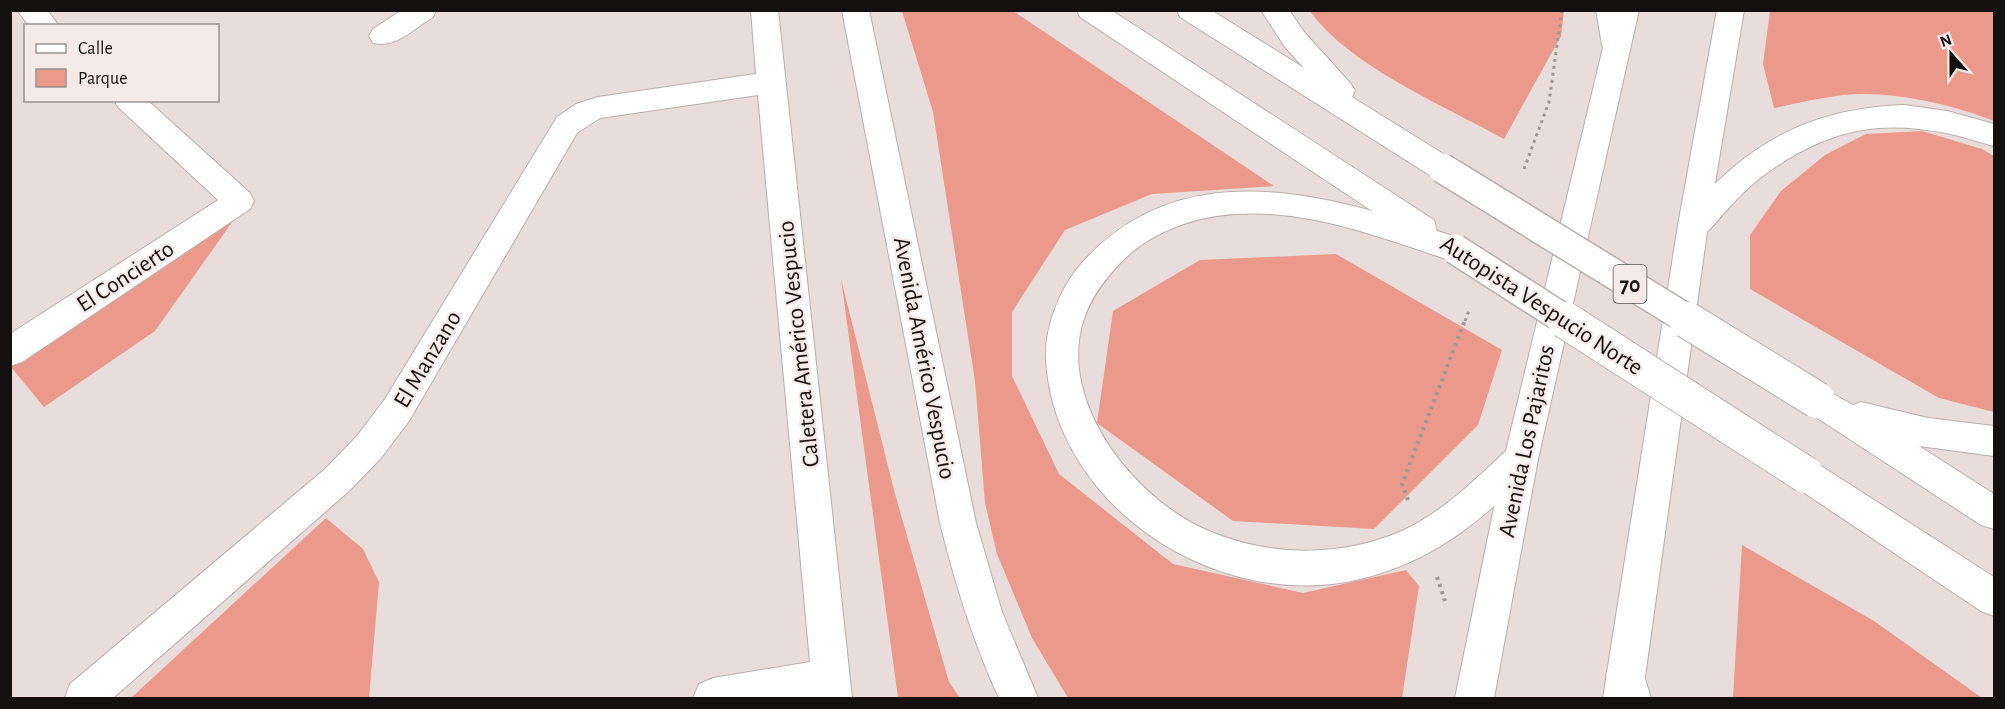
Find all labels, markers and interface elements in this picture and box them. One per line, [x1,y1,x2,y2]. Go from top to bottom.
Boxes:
legend [24,24,219,102]
north arrow [1921,24,1981,84]
text: N [1938,31,1954,50]
text: Calle [78,40,113,58]
text: Parque [78,70,127,88]
street label: Caletera Américo Vespucio [774,219,824,468]
street label: Autopista Vespucio Norte [1436,232,1647,380]
street label: Avenida Américo Vespucio [889,235,959,481]
street label: El Concierto [73,237,178,317]
road number: 70 [1614,265,1646,303]
street label: El Manzano [390,307,466,412]
street label: Avenida Los Pajaritos [1495,343,1559,540]

